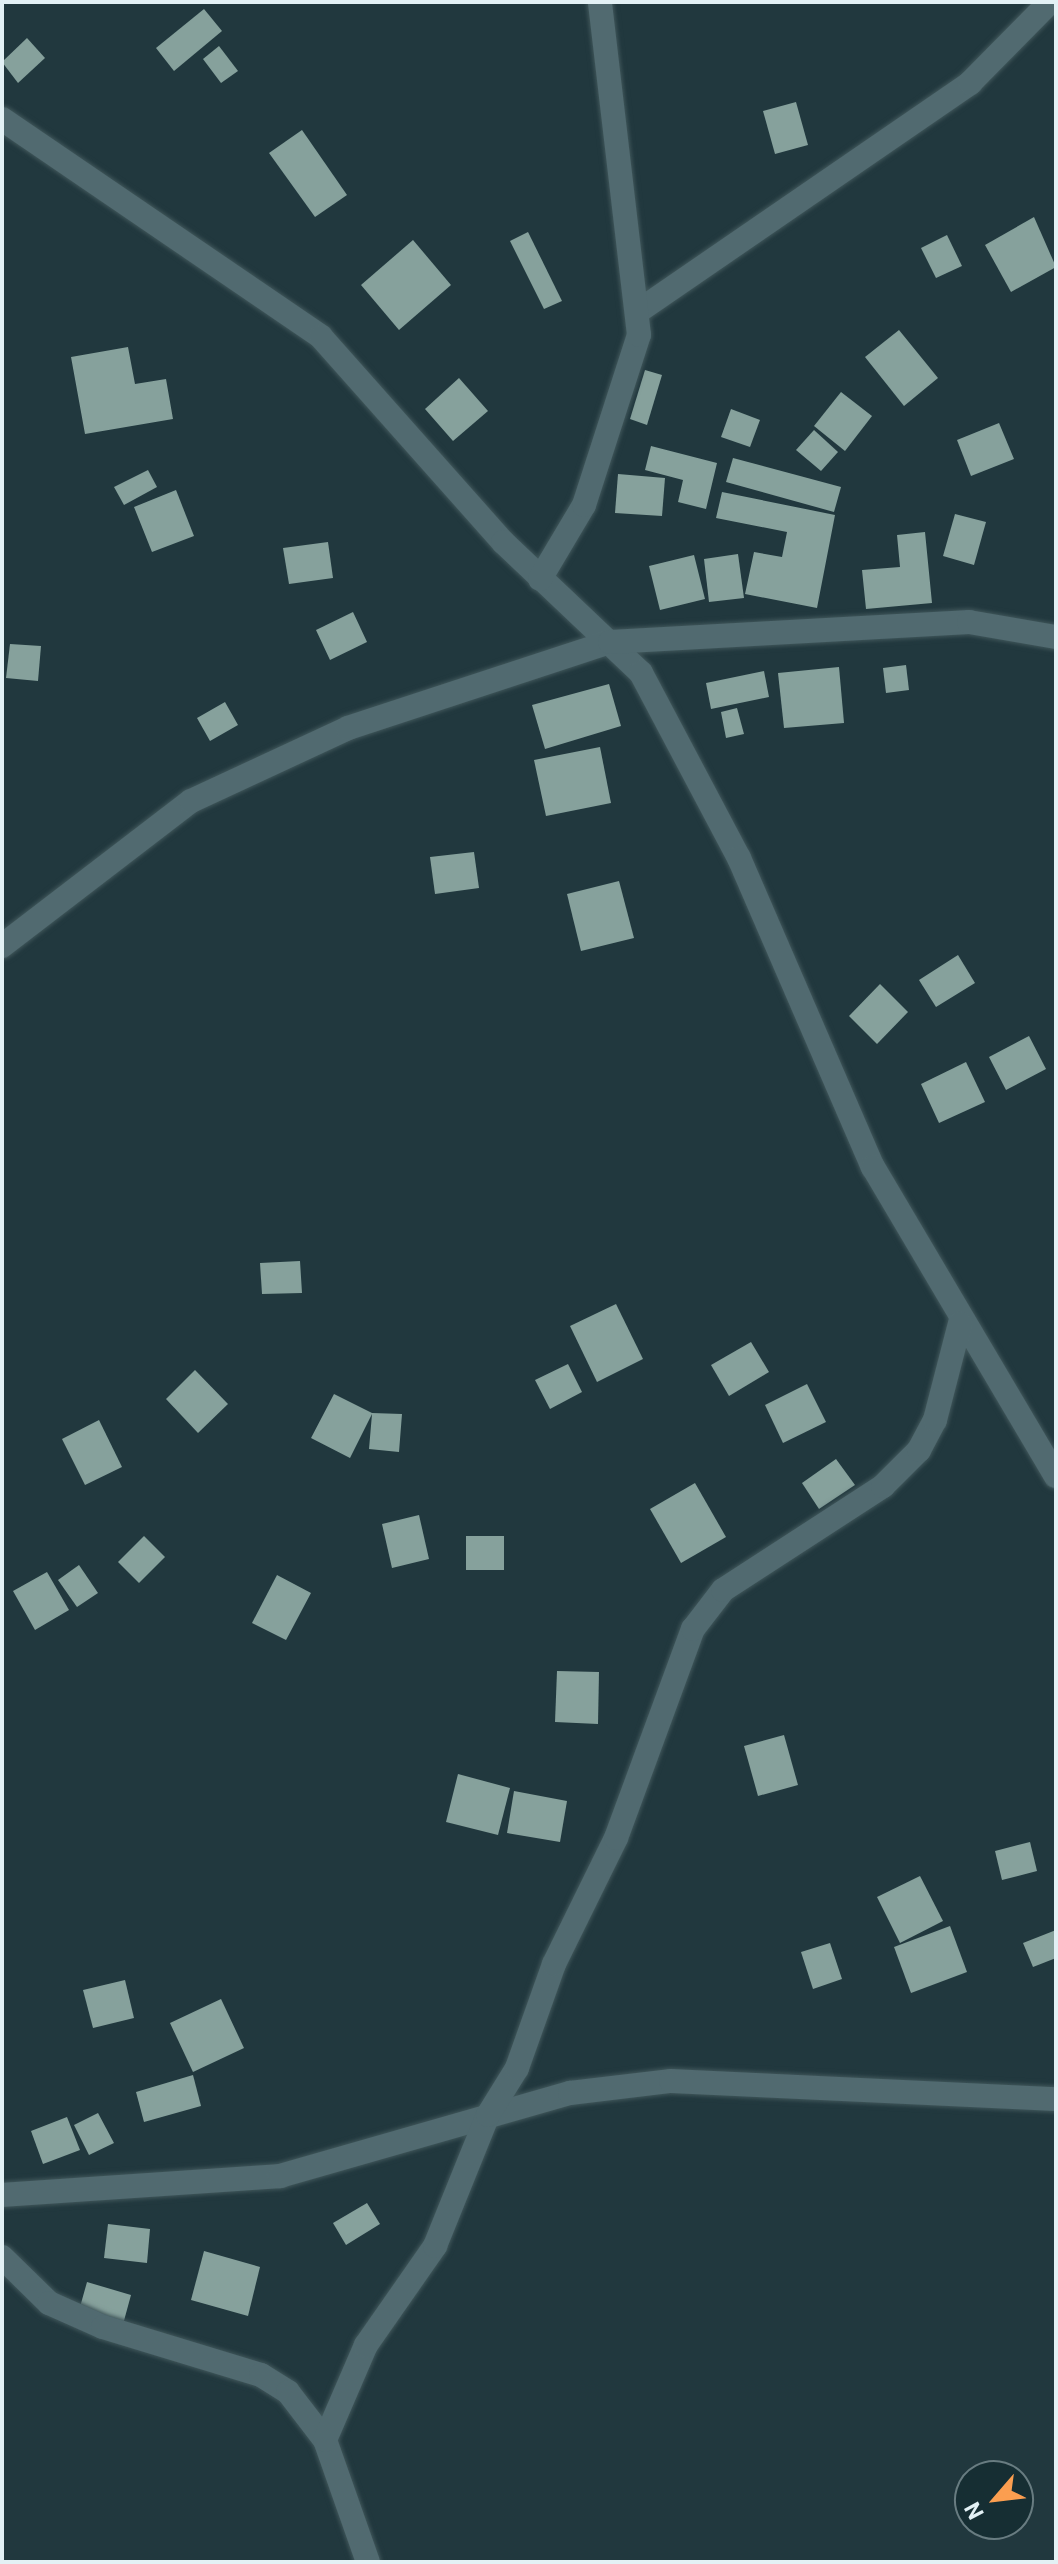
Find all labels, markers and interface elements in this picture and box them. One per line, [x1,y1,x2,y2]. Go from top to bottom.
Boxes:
north arrow [954,2460,1034,2540]
text: N [959,2498,989,2523]

